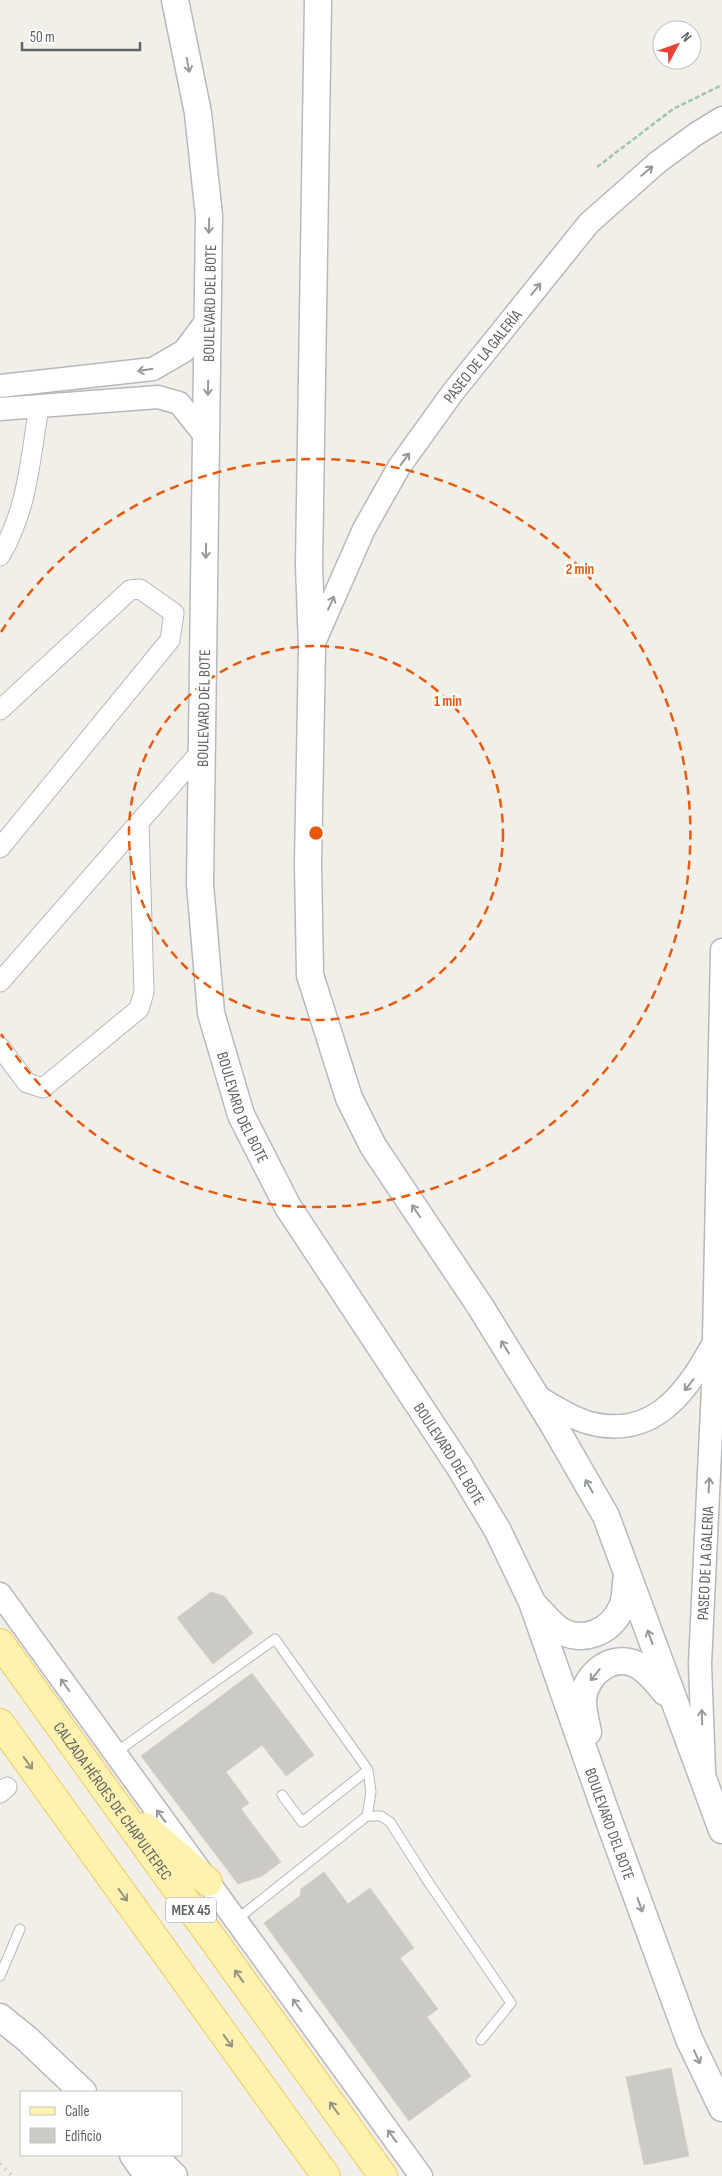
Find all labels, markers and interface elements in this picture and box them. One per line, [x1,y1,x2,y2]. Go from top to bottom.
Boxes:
scale bar [22,20,140,52]
north arrow [652,20,702,70]
text: 50 m [30,28,55,47]
text: N [678,28,695,45]
one-way arrow [184,57,194,73]
one-way arrow [640,165,653,176]
one-way arrow [204,218,214,234]
street label: BOULEVARD DEL BOTE [200,244,221,362]
one-way arrow [531,282,542,295]
street label: PASEO DE LA GALERÍA [440,306,527,407]
one-way arrow [138,366,154,375]
one-way arrow [203,380,213,396]
one-way arrow [400,452,410,466]
one-way arrow [201,542,211,559]
text: 2 min [566,560,594,579]
one-way arrow [327,596,337,611]
street label: BOULEVARD DEL BOTE [194,649,215,767]
text: 1 min [434,692,462,711]
centre of rings [307,824,325,842]
street label: BOULEVARD DEL BOTE [212,1050,272,1166]
one-way arrow [411,1204,422,1218]
one-way arrow [500,1340,511,1354]
one-way arrow [683,1378,694,1391]
street label: BOULEVARD DEL BOTE [409,1400,488,1509]
one-way arrow [704,1477,713,1493]
one-way arrow [584,1480,594,1494]
street label: PASEO DE LA GALERIA [694,1506,718,1621]
one-way arrow [644,1629,653,1644]
one-way arrow [589,1668,600,1681]
one-way arrow [60,1679,71,1692]
one-way arrow [698,1709,707,1725]
street label: CALZADA HÉROES DE CHAPULTEPEC [49,1719,175,1885]
one-way arrow [23,1756,34,1769]
street label: BOULEVARD DEL BOTE [580,1766,638,1883]
one-way arrow [156,1809,166,1823]
one-way arrow [118,1887,128,1901]
one-way arrow [636,1897,645,1912]
road number: MEX 45 [166,1898,216,1922]
one-way arrow [234,1969,244,1983]
one-way arrow [292,1998,302,2012]
one-way arrow [223,2034,234,2047]
one-way arrow [692,2049,702,2064]
legend [20,2091,182,2156]
one-way arrow [329,2101,339,2115]
text: Calle [65,2102,89,2121]
text: Edificio [65,2127,102,2146]
one-way arrow [387,2130,397,2144]

